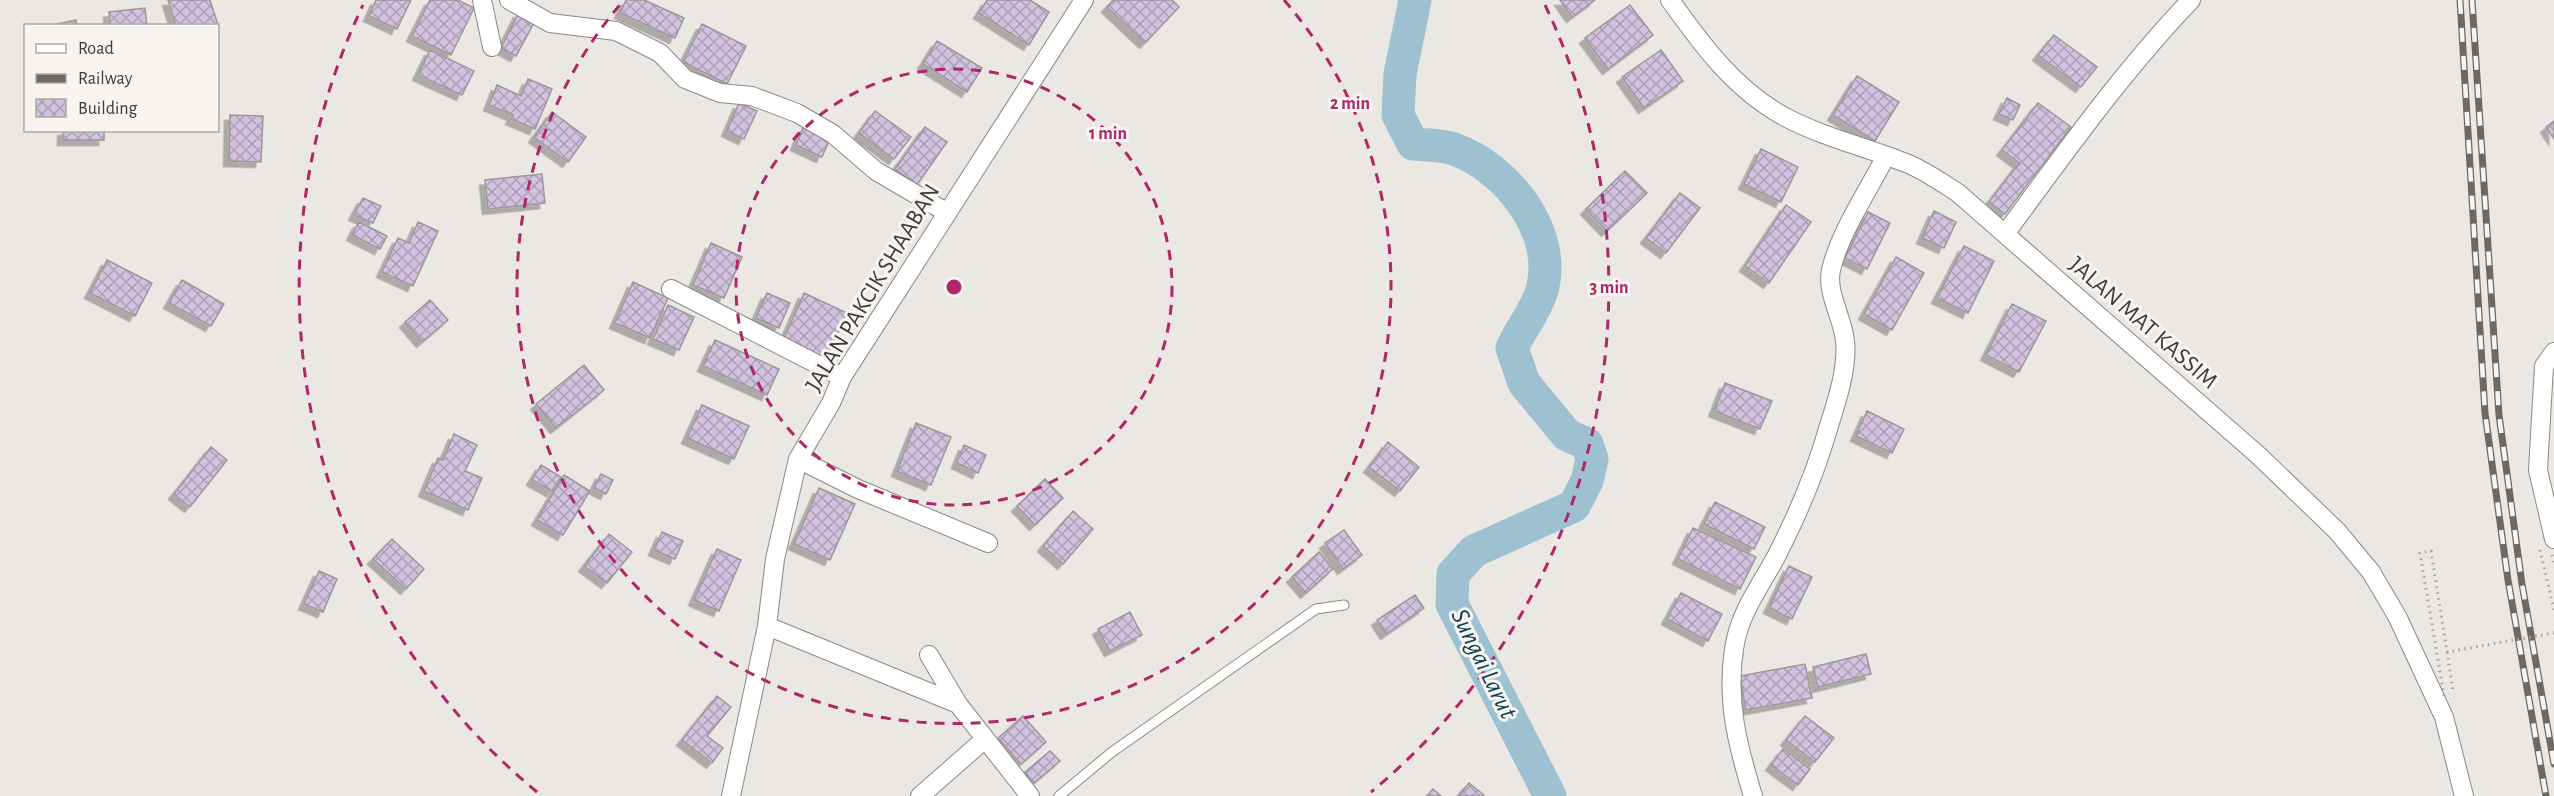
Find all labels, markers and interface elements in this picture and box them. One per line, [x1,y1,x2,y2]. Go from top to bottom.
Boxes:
legend [24,24,219,132]
text: Road [78,40,114,58]
text: Railway [78,70,133,88]
text: 2 min [1330,95,1370,113]
text: Building [78,100,138,118]
text: 1 min [1089,125,1127,143]
street label: JALAN PAKCIK SHAABAN [801,180,945,396]
street label: JALAN MAT KASSIM [2064,252,2222,394]
centre of rings [944,277,964,297]
text: 3 min [1589,279,1629,297]
water label: Sungai Larut [1446,605,1522,724]

